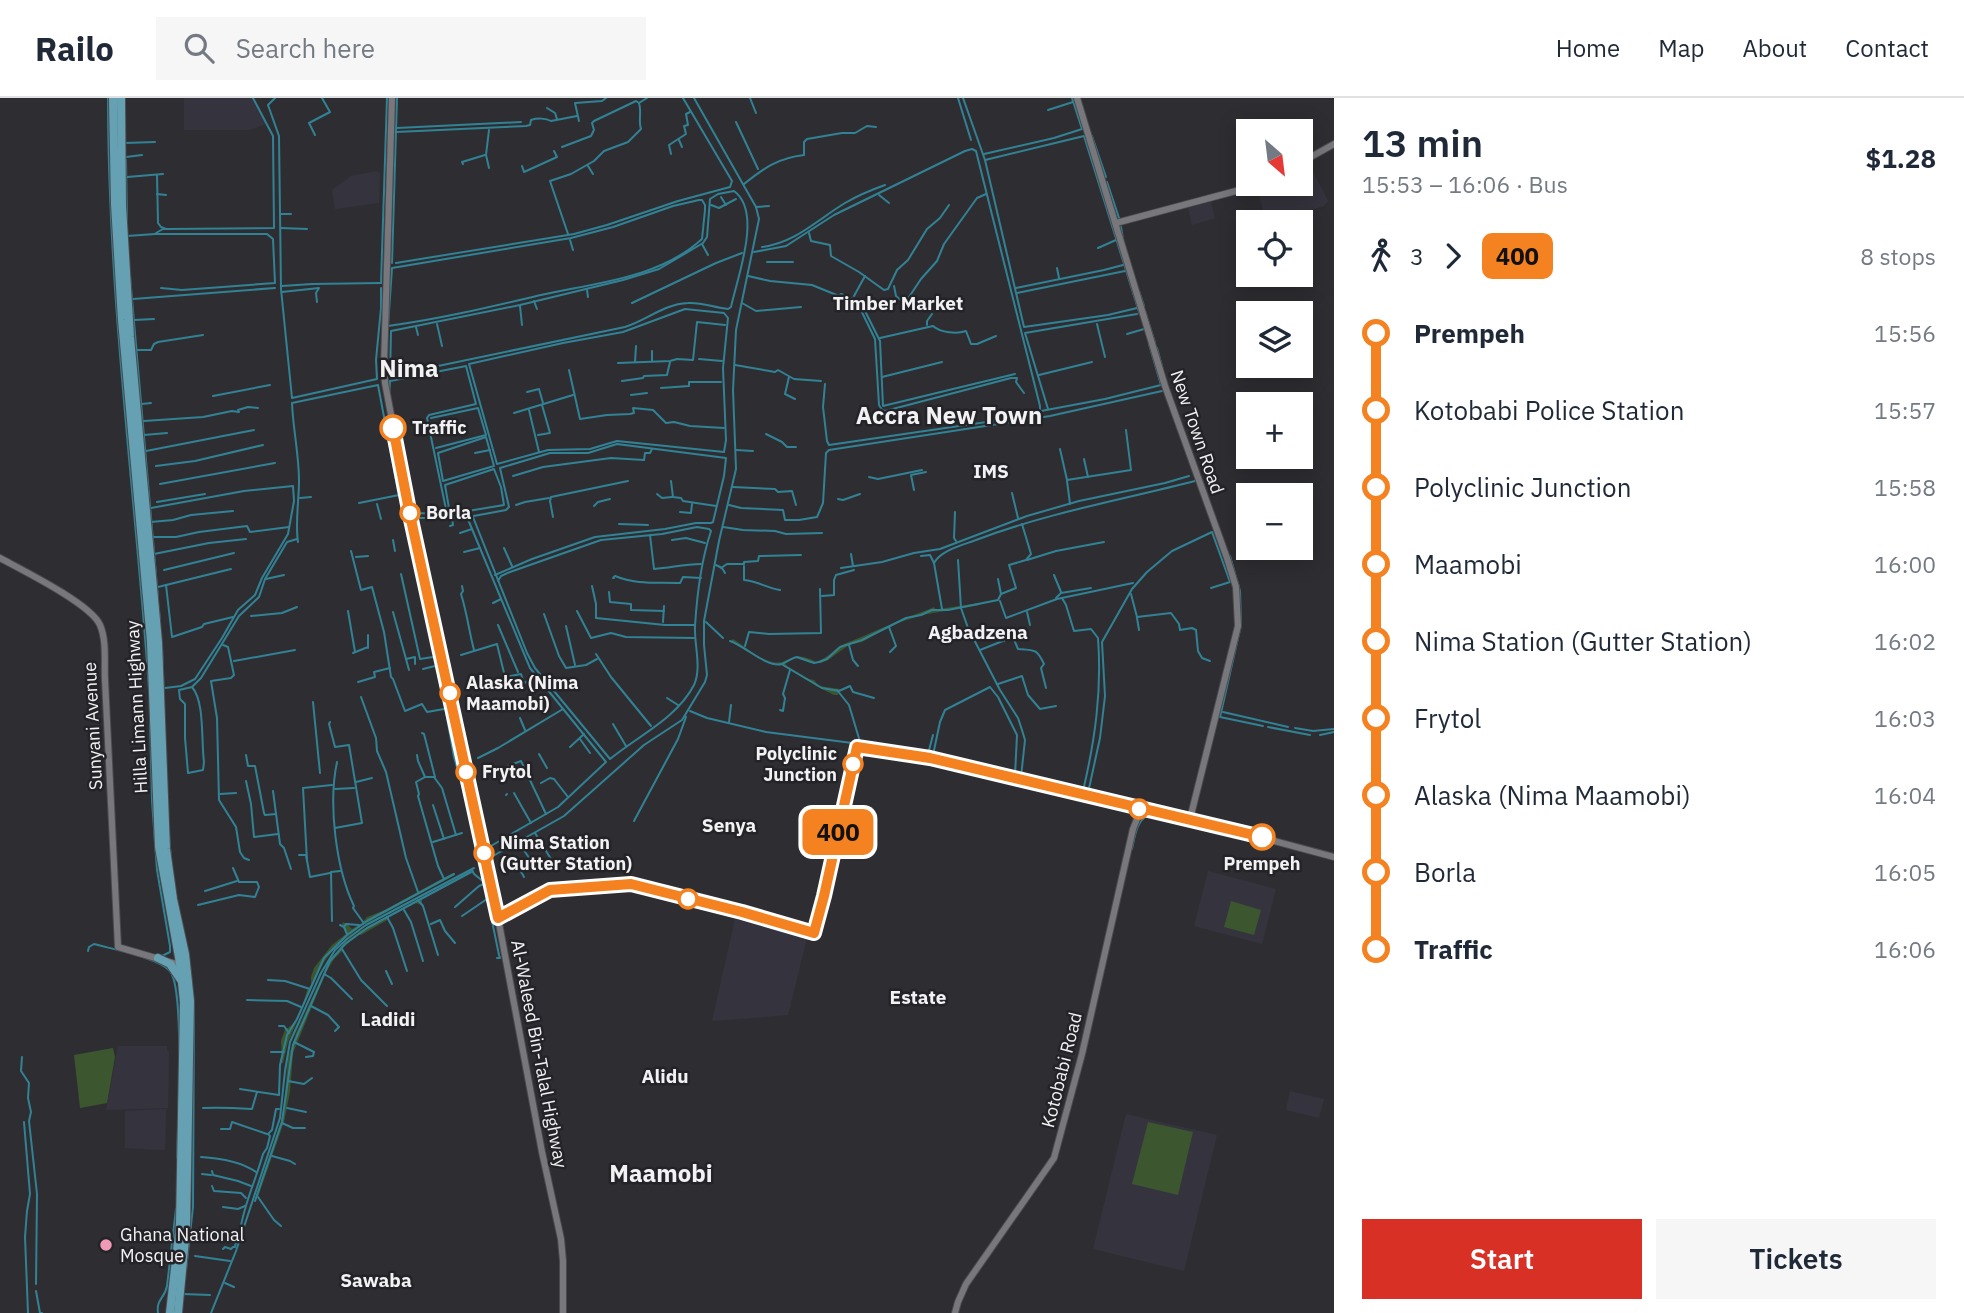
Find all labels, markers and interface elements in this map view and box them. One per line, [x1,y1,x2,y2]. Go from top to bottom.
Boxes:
search box [156,17,646,80]
text: Railo [35,27,114,70]
icon: search [180,29,218,67]
text: Search here [236,31,375,65]
text: Home [1556,32,1620,64]
text: Map [1658,32,1704,64]
text: About [1742,32,1807,64]
text: Contact [1845,32,1929,64]
text: 13 min [1362,118,1483,167]
north arrow [1236,119,1312,196]
map controls [1236,119,1313,560]
text: $1.28 [1866,141,1936,175]
text: 15:53 – 16:06 · Bus [1362,169,1568,199]
button: locate [1236,210,1313,287]
icon: walk [1362,237,1400,275]
icon: forward [1434,237,1472,275]
text: 400 [1496,240,1539,272]
text: 3 [1410,241,1424,271]
text: 8 stops [1860,241,1936,271]
district label: Timber Market [833,291,963,315]
button: layers [1236,301,1313,378]
text: Prempeh [1414,316,1525,350]
text: 15:56 [1874,318,1936,348]
district label: Nima [379,352,439,384]
street label: New Town Road [1166,367,1229,497]
button: + [1236,392,1313,469]
text: Kotobabi Police Station [1414,393,1684,427]
text: 15:57 [1874,395,1936,425]
district label: Accra New Town [856,399,1042,431]
marker: Traffic [380,415,406,441]
place label: Traffic [412,416,467,439]
district label: IMS [973,459,1009,483]
text: Polyclinic Junction [1414,470,1631,504]
text: 15:58 [1874,472,1936,502]
button: − [1236,483,1313,560]
place label: Borla [426,501,471,524]
marker: Borla [400,503,420,523]
text: Maamobi [1414,547,1522,581]
text: 16:00 [1874,549,1936,579]
street label: Hilla Limann Highway [120,620,153,794]
district label: Agbadzena [928,620,1028,644]
text: Nima Station (Gutter Station) [1414,624,1752,658]
text: 16:02 [1874,626,1936,656]
street label: Sunyani Avenue [78,661,107,791]
place label: Alaska (Nima Maamobi) [466,671,579,715]
marker: Alaska (Nima Maamobi) [440,683,460,703]
text: Frytol [1414,701,1481,735]
text: 16:03 [1874,703,1936,733]
place label: Polyclinic Junction [755,742,837,786]
marker: Polyclinic Junction [843,754,863,774]
place label: Frytol [482,760,532,783]
marker: Frytol [456,762,476,782]
text: Alaska (Nima Maamobi) [1414,778,1691,812]
text: 16:04 [1874,780,1936,810]
unlabelled marker [1129,799,1149,819]
line badge: 400 [798,809,878,855]
district label: Senya [702,813,756,837]
text: 400 [816,816,860,848]
marker: Prempeh [1249,824,1275,850]
place label: Nima Station (Gutter Station) [500,831,632,875]
marker: Nima Station (Gutter Station) [474,843,494,863]
place label: Prempeh [1224,852,1300,875]
text: Borla [1414,855,1476,889]
text: 16:05 [1874,857,1936,887]
unlabelled marker [678,889,698,909]
text: Traffic [1414,932,1493,966]
text: 16:06 [1874,934,1936,964]
street label: Al-Waleed Bin-Talal Highway [506,938,573,1170]
district label: Estate [890,985,946,1009]
district label: Ladidi [361,1007,415,1031]
street label: Kotobabi Road [1036,1010,1087,1130]
district label: Alidu [641,1064,689,1088]
district label: Maamobi [609,1157,713,1189]
button: Start [1362,1219,1642,1299]
button: Tickets [1656,1219,1936,1299]
place label: Ghana National Mosque [120,1223,245,1267]
marker: Ghana National Mosque [98,1237,114,1253]
district label: Sawaba [340,1268,412,1292]

